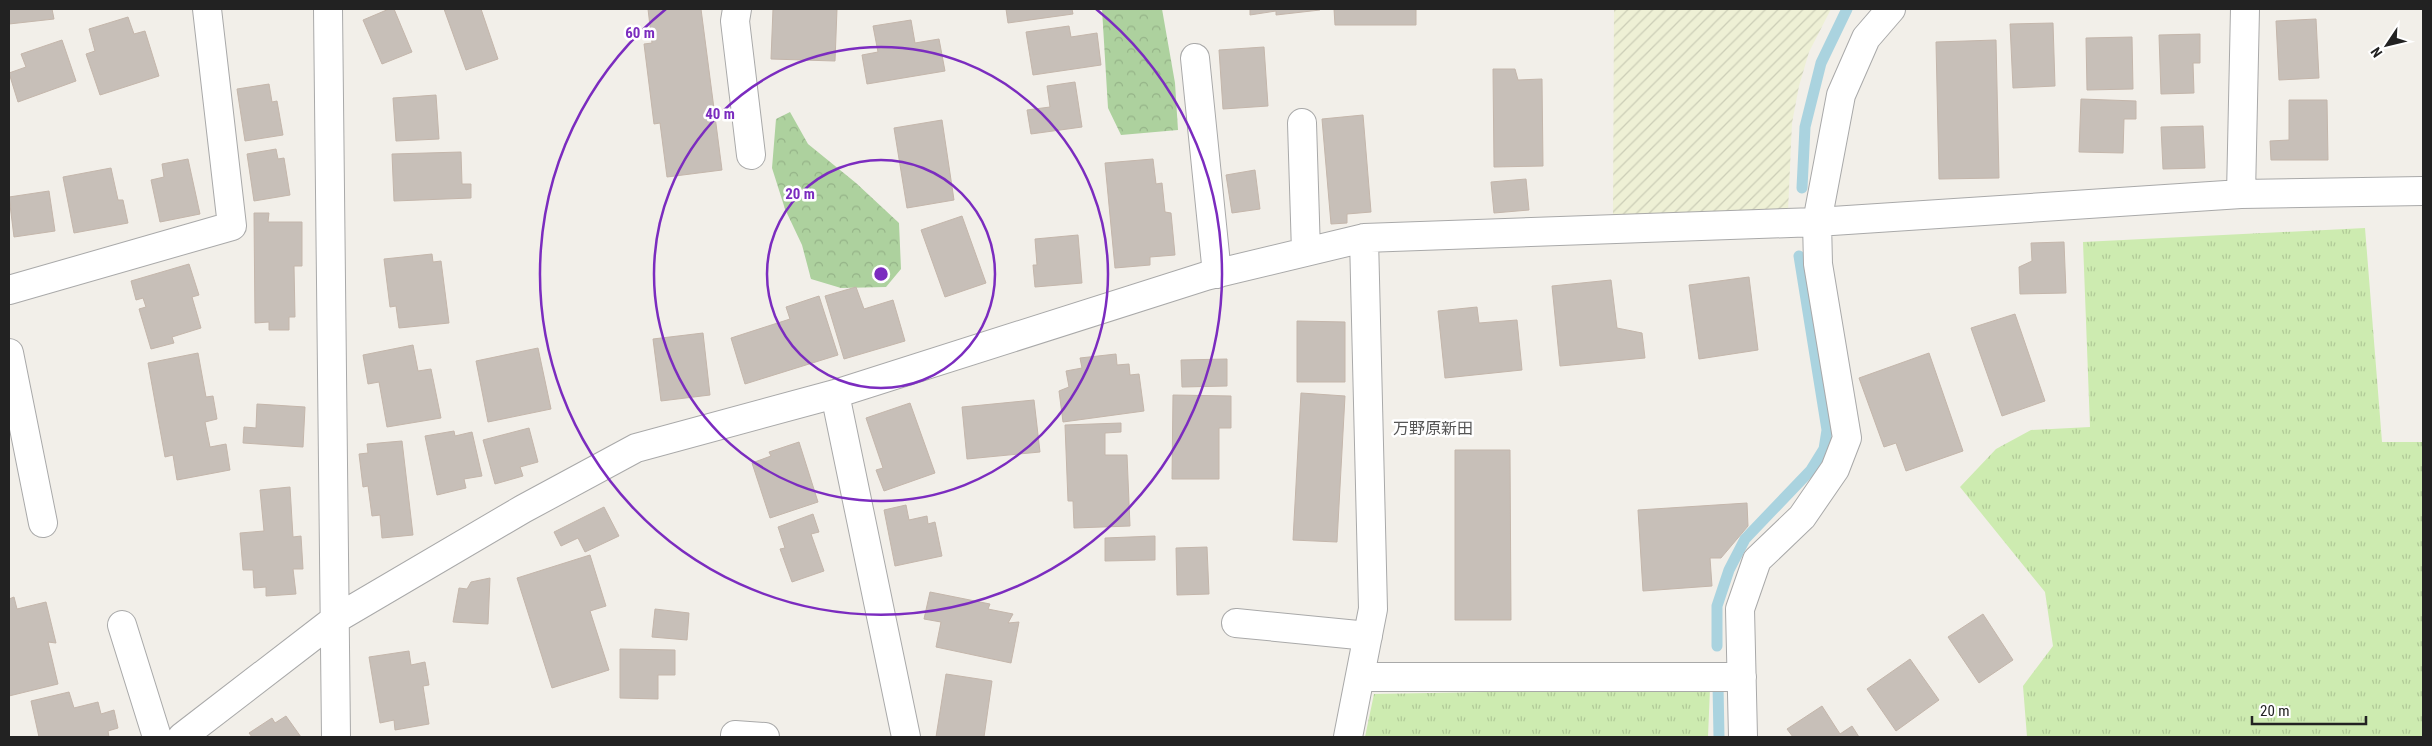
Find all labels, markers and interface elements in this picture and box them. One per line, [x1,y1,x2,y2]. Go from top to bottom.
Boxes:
north arrow [2362,20,2412,70]
text: 60 m [625,24,655,42]
text: N [2367,44,2385,61]
text: 40 m [705,105,735,123]
text: 20 m [785,185,815,203]
centre of rings [872,265,890,283]
district label: 万野原新田 [1393,419,1473,438]
scale bar [2252,694,2366,726]
text: 20 m [2260,702,2290,720]

